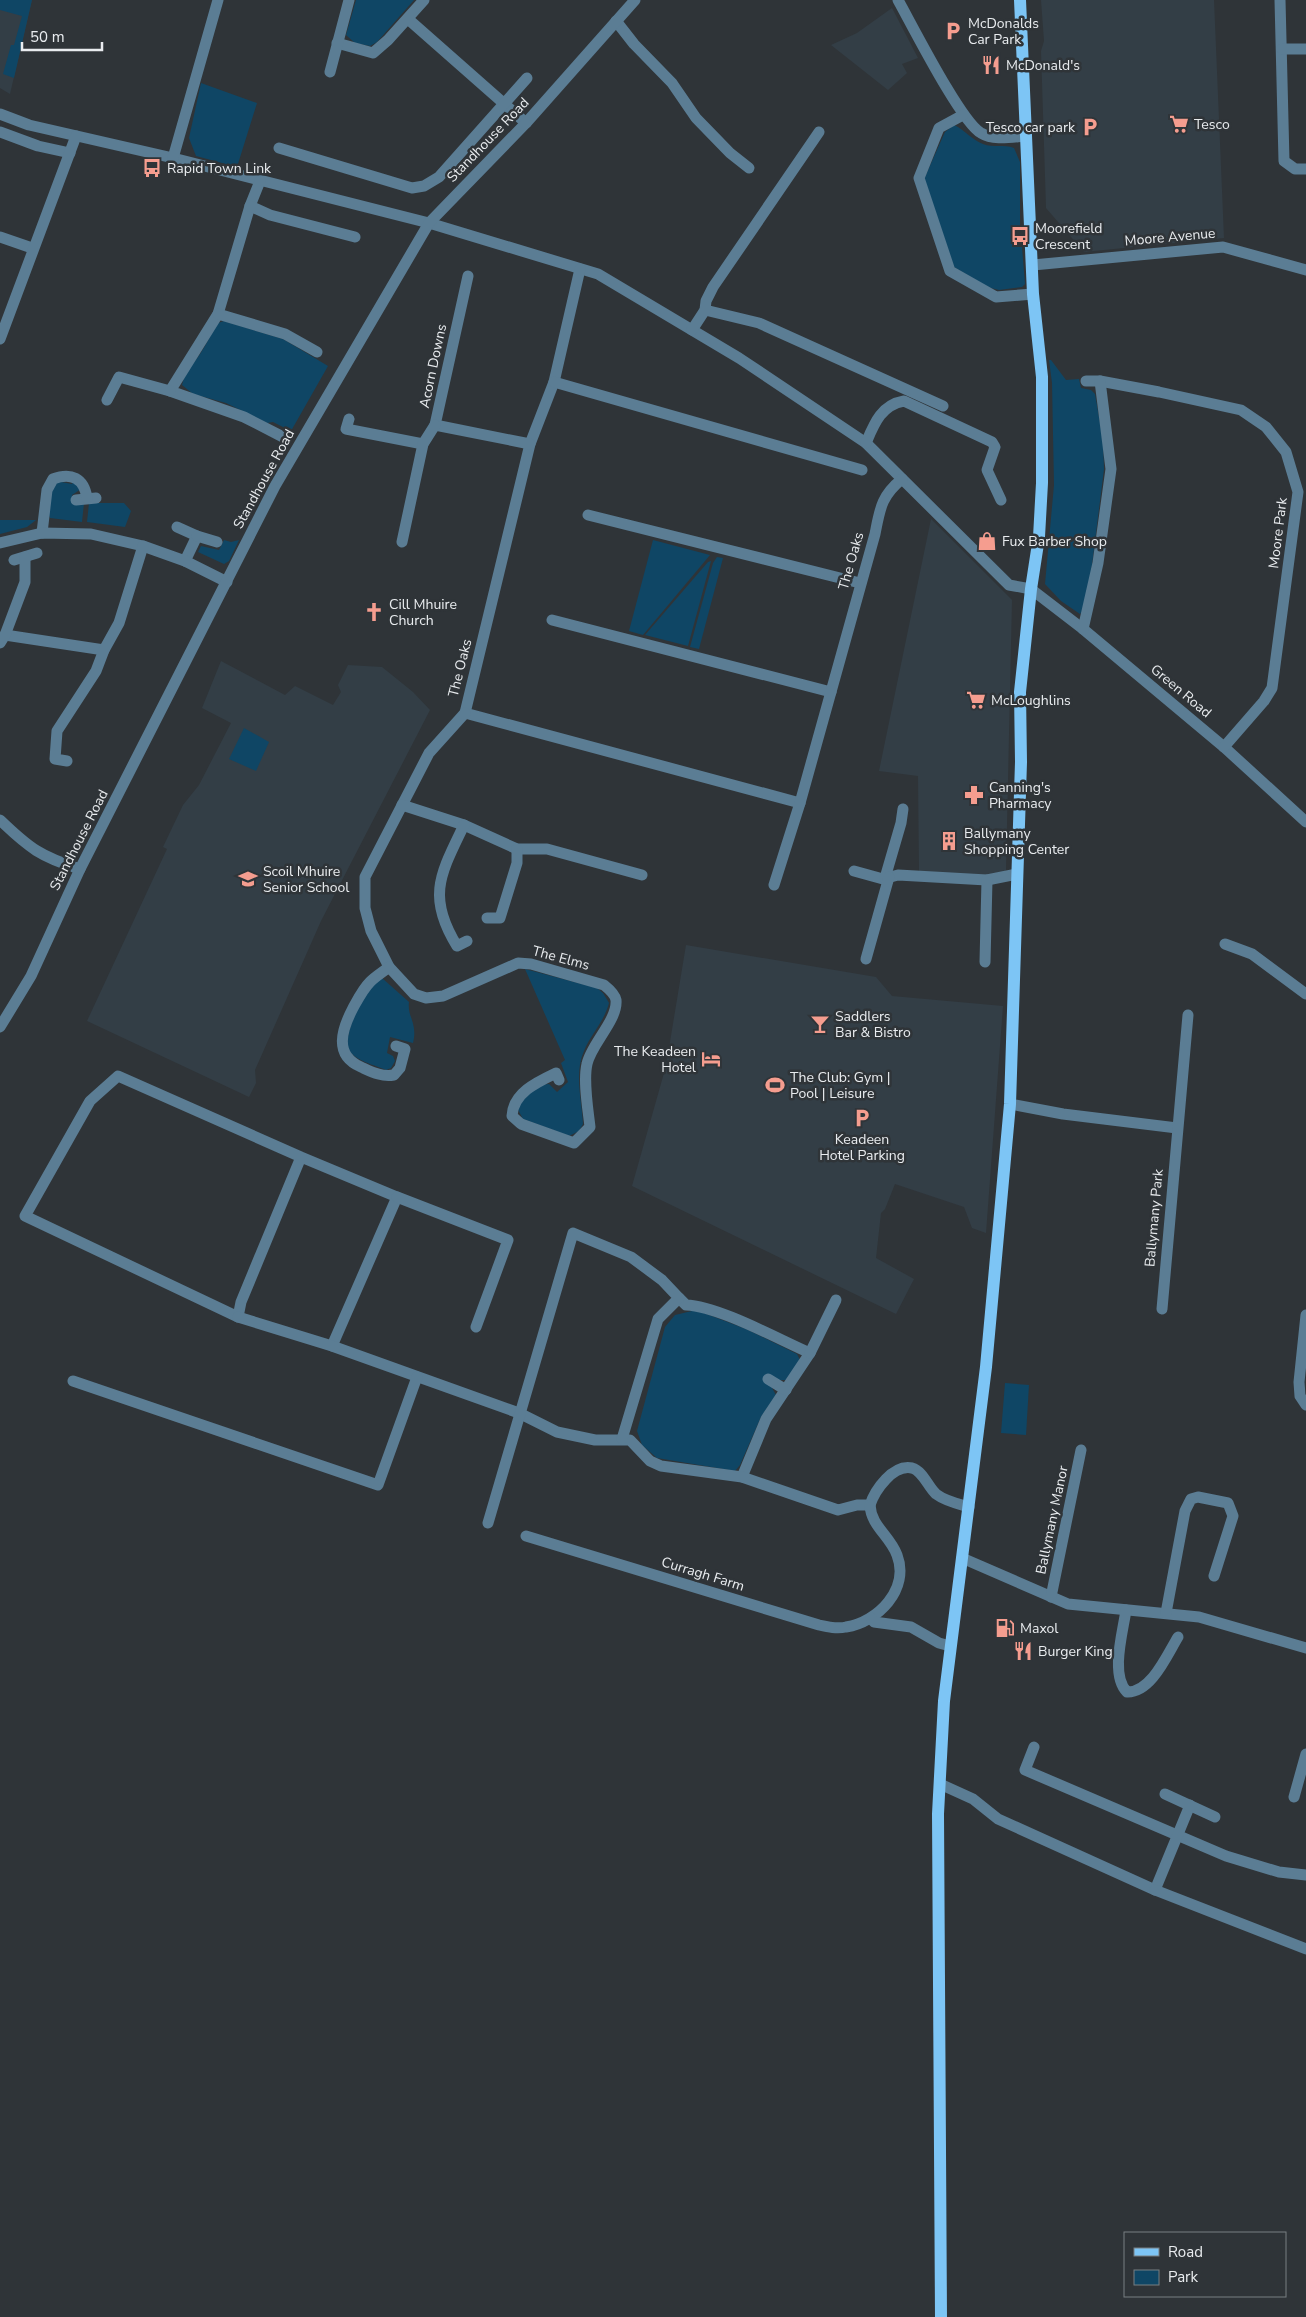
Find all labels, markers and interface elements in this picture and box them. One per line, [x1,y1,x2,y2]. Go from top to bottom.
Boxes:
place label: McDonalds Car Park [968,14,1039,49]
scale bar [22,20,102,52]
parking icon: McDonalds Car Park [942,20,964,42]
text: 50 m [30,27,65,47]
restaurant icon: McDonald's [980,54,1002,76]
place label: McDonald's [1006,56,1080,75]
street label: Standhouse Road [443,93,533,187]
supermarket icon: Tesco [1168,113,1190,135]
place label: Tesco [1194,115,1230,134]
parking icon: Tesco car park [1079,116,1101,138]
place label: Tesco car park [986,118,1076,137]
bus stop icon: Rapid Town Link [141,157,163,179]
place label: Rapid Town Link [167,159,272,178]
place label: Moorefield Crescent [1035,219,1102,254]
street label: Moore Avenue [1124,224,1216,250]
bus stop icon: Moorefield Crescent [1009,225,1031,247]
street label: Acorn Downs [415,322,451,410]
street label: Standhouse Road [229,426,299,532]
street label: Moore Park [1264,495,1292,570]
street label: The Oaks [834,530,868,592]
shop icon: Fux Barber Shop [976,530,998,552]
place label: Fux Barber Shop [1002,532,1107,551]
place label: Cill Mhuire Church [389,595,457,630]
church icon: Cill Mhuire Church [363,601,385,623]
street label: The Oaks [444,637,476,699]
street label: Green Road [1147,660,1215,722]
supermarket icon: McLoughlins [965,689,987,711]
place label: McLoughlins [991,691,1071,710]
place label: Canning's Pharmacy [989,778,1052,813]
pharmacy icon: Canning's Pharmacy [963,784,985,806]
street label: Standhouse Road [45,786,113,894]
place label: Ballymany Shopping Center [964,824,1069,859]
building icon: Ballymany Shopping Center [938,830,960,852]
place label: Scoil Mhuire Senior School [263,862,350,897]
school or university icon: Scoil Mhuire Senior School [237,868,259,890]
street label: The Elms [530,941,592,975]
place label: Saddlers Bar & Bistro [835,1007,911,1042]
bar icon: Saddlers Bar & Bistro [809,1013,831,1035]
place label: The Keadeen Hotel [614,1042,697,1077]
hotel icon: The Keadeen Hotel [700,1048,722,1070]
place label: The Club: Gym | Pool | Leisure [790,1068,890,1103]
sports icon: The Club: Gym | Pool | Leisure [764,1074,786,1096]
parking icon: Keadeen Hotel Parking [851,1107,873,1129]
place label: Keadeen Hotel Parking [819,1130,905,1165]
street label: Ballymany Park [1140,1167,1168,1268]
street label: Ballymany Manor [1031,1464,1073,1576]
street label: Curragh Farm [659,1552,747,1596]
fuel station icon: Maxol [994,1617,1016,1639]
place label: Maxol [1020,1619,1059,1638]
restaurant icon: Burger King [1012,1640,1034,1662]
place label: Burger King [1038,1642,1113,1661]
legend [1124,2232,1286,2297]
text: Road [1168,2242,1203,2262]
text: Park [1168,2267,1198,2287]

